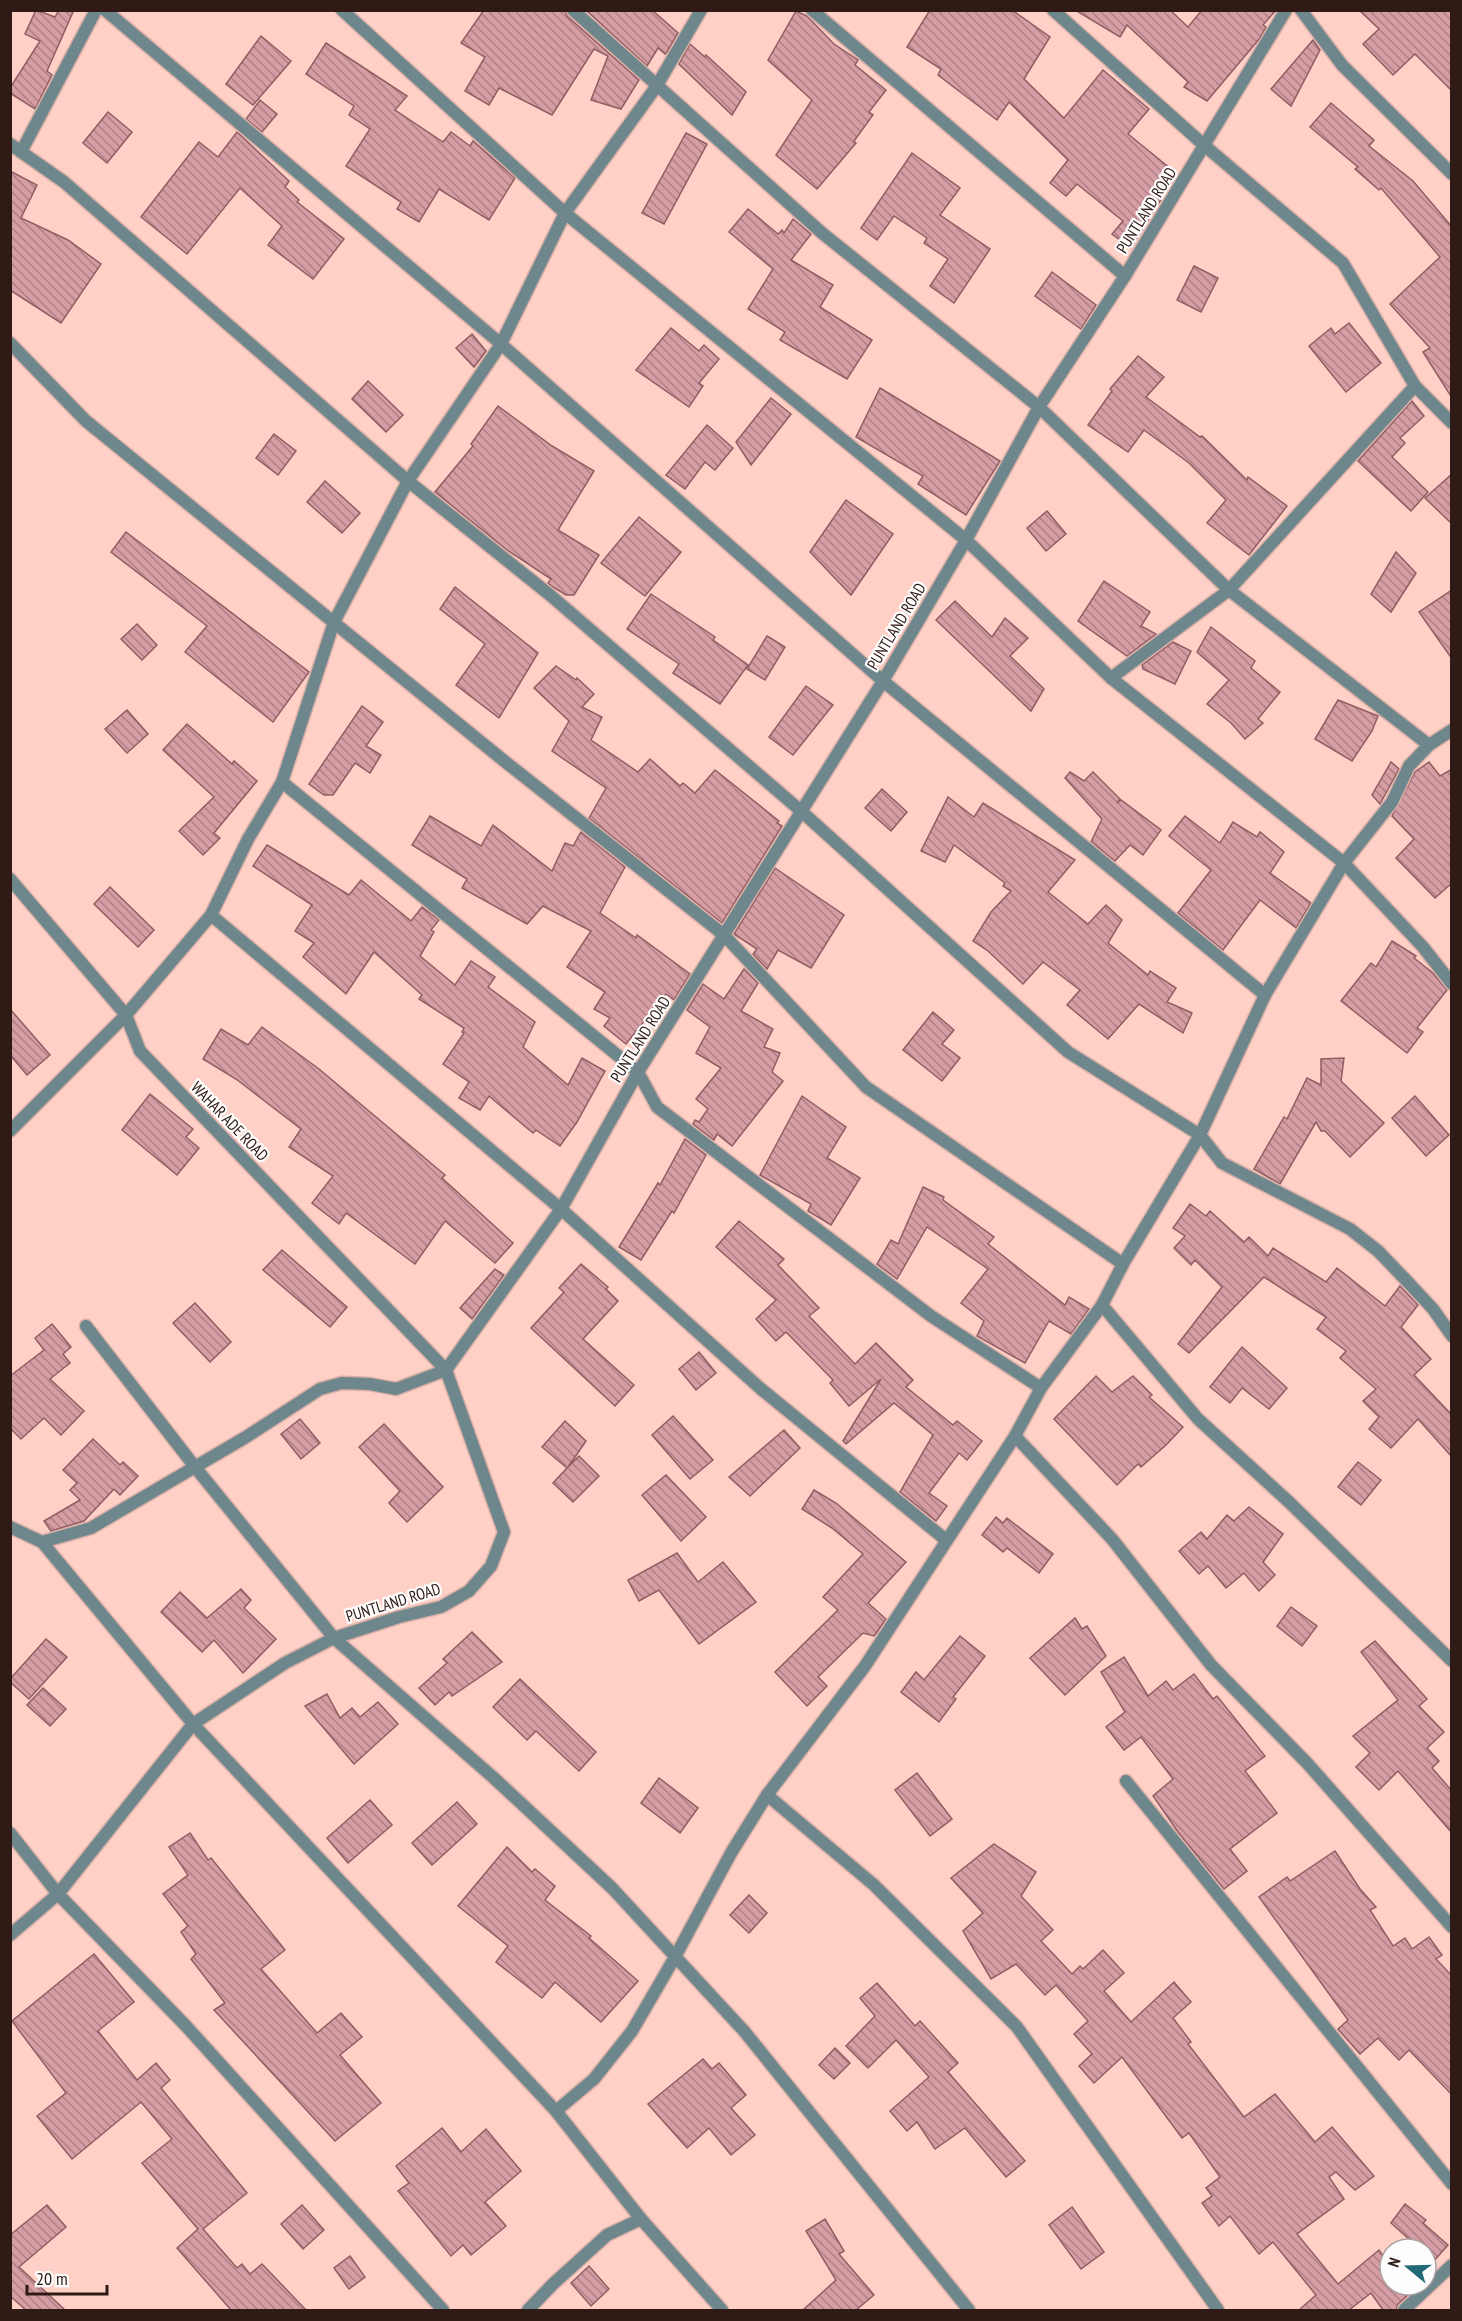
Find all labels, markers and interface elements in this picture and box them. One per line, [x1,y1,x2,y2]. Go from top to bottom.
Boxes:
street label: PUNTLAND ROAD [1112,163,1180,257]
street label: PUNTLAND ROAD [862,579,930,673]
street label: PUNTLAND ROAD [606,992,674,1086]
street label: WAHAR ADE ROAD [187,1077,273,1165]
street label: PUNTLAND ROAD [343,1578,443,1626]
north arrow [1378,2237,1438,2297]
text: N [1383,2255,1405,2269]
scale bar [27,2258,106,2296]
text: 20 m [36,2267,68,2290]

